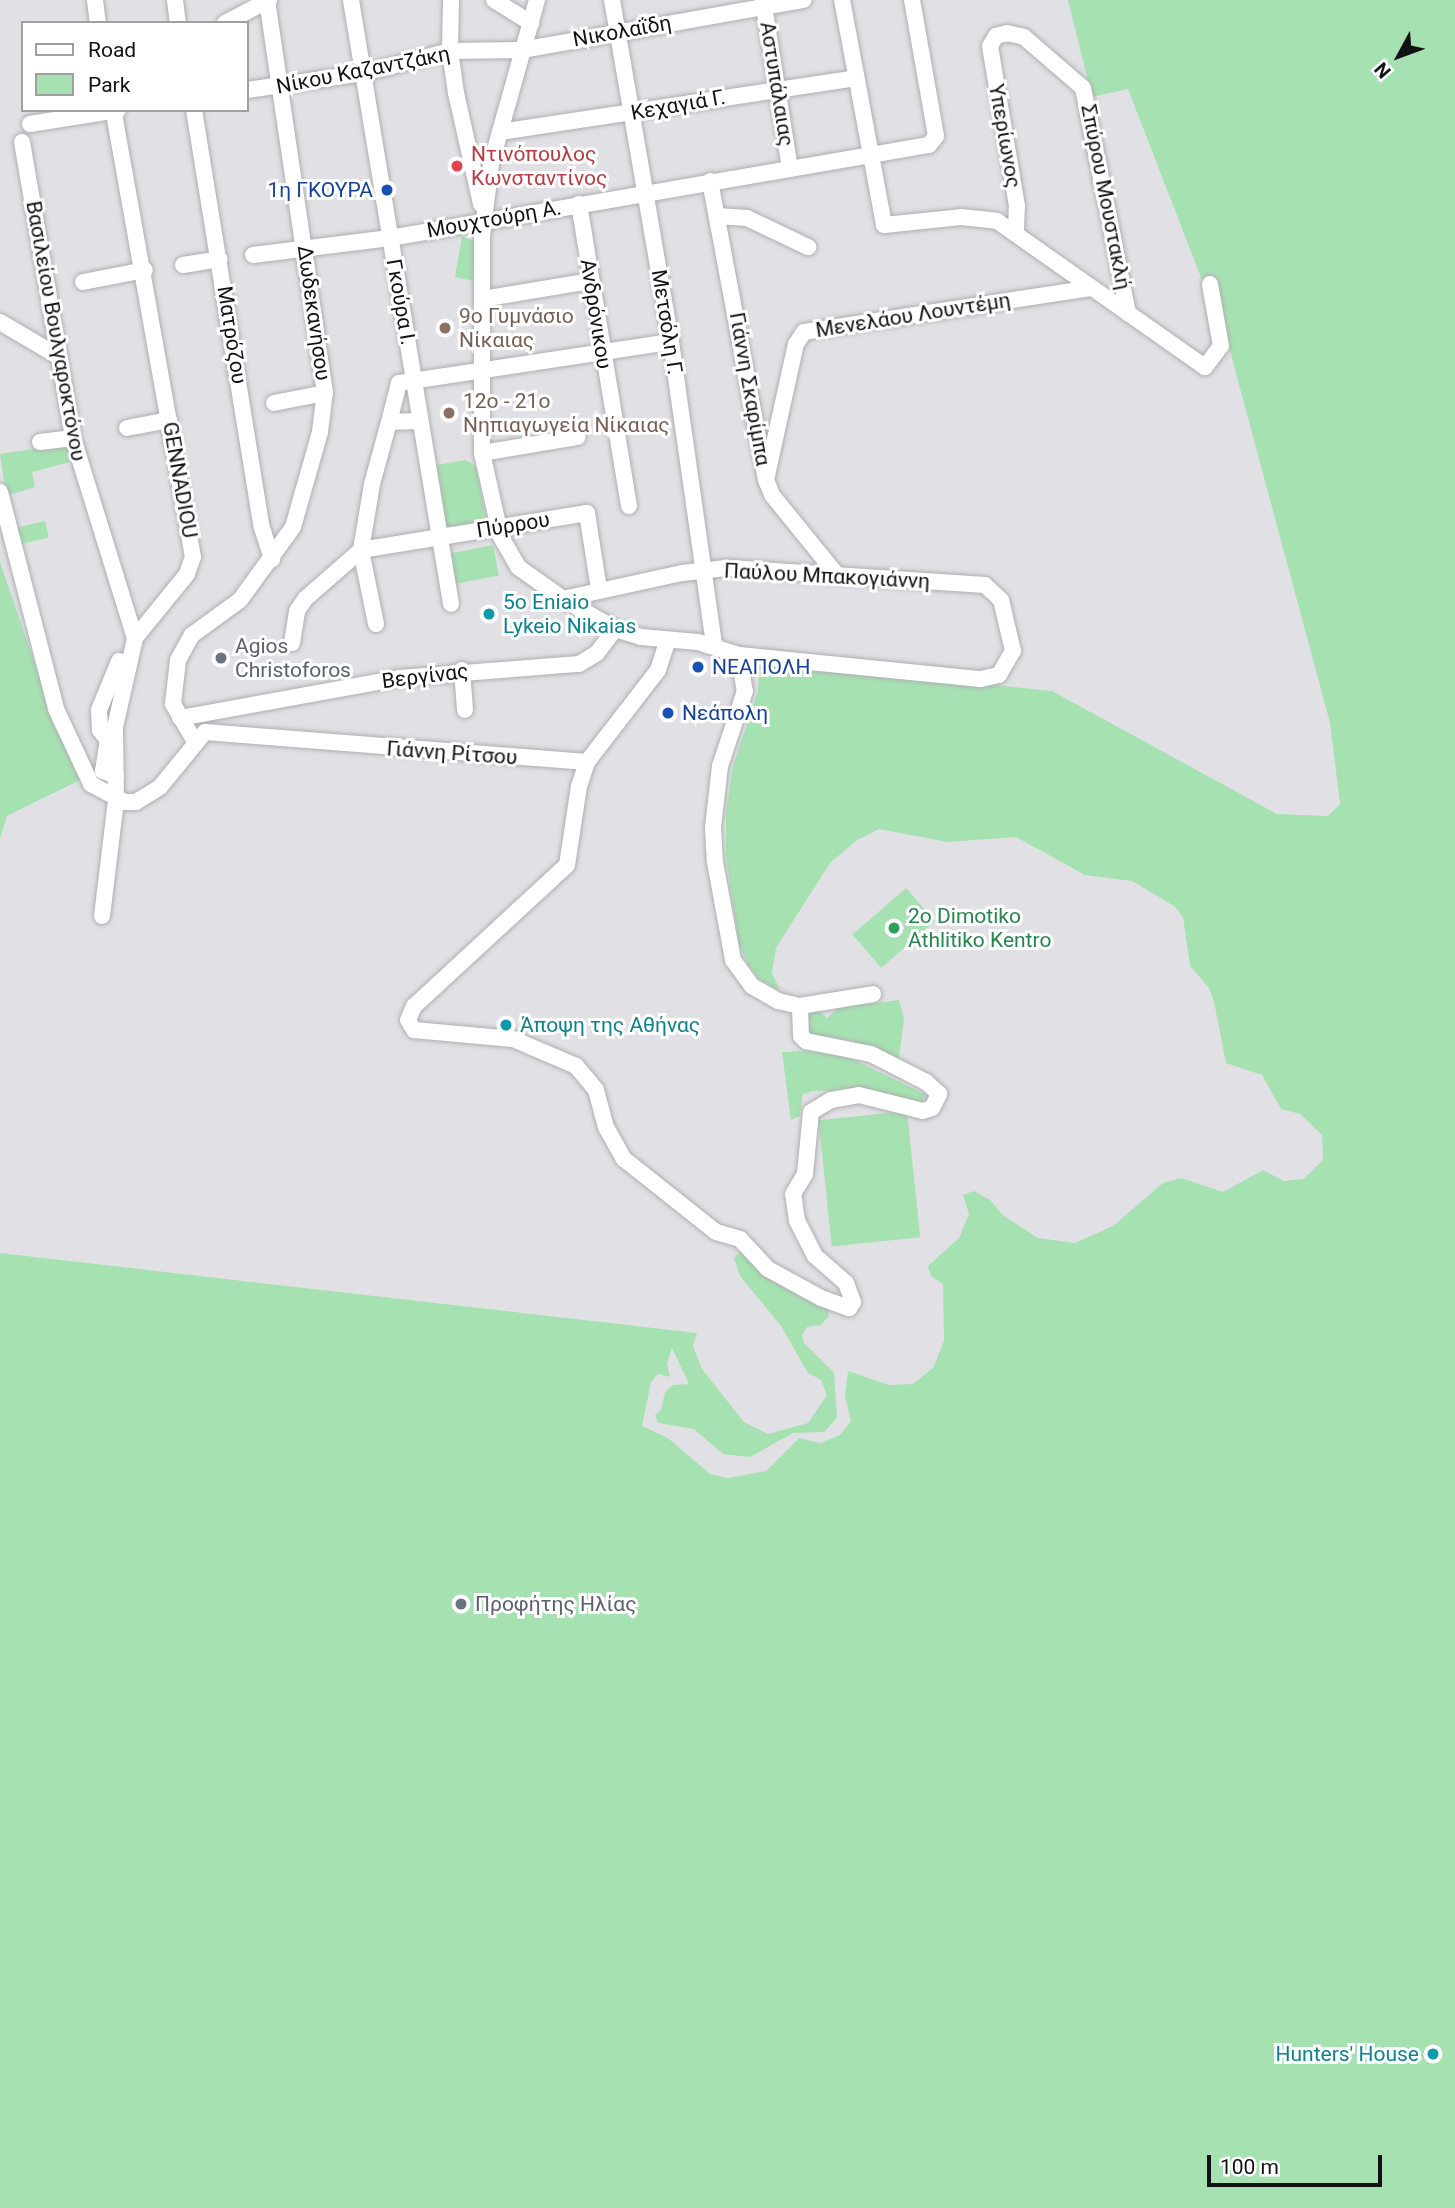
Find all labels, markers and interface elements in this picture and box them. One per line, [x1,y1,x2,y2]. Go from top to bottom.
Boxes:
street label: Νικολαΐδη [571,10,673,52]
street label: Αστυπάλαιας [755,20,799,148]
legend [21,21,248,112]
north arrow [1364,21,1434,91]
text: Road [88,38,136,62]
street label: Νίκου Καζαντζάκη [274,41,452,99]
text: N [1370,58,1396,83]
text: Park [88,73,130,97]
street label: Υπερίωνος [983,82,1027,190]
street label: Κεχαγιά Γ. [629,84,727,126]
street label: Σπύρου Μουστακλή [1076,102,1136,292]
place label: Ντινόπουλος Κωνσταντίνος [471,141,607,191]
marker: Ντινόπουλος Κωνσταντίνος [449,158,465,174]
place label: 1η ΓΚΟΥΡΑ [267,177,373,203]
marker: 1η ΓΚΟΥΡΑ [379,182,395,198]
street label: Μουχτούρη Α. [425,195,563,243]
street label: Βασιλείου Βουλγαροκτόνου [21,199,91,463]
street label: Δωδεκανήσου [292,244,336,382]
street label: Γκούρα Ι. [381,257,421,347]
street label: Ανδρόνικου [575,257,617,371]
street label: Μετσόλη Γ. [646,268,688,376]
street label: Ματρόζου [212,284,252,386]
street label: Μενελάου Λουντέμη [814,287,1012,343]
place label: 9ο Γυμνάσιο Νίκαιας [459,303,574,353]
street label: Γιάννη Σκαρίμπα [724,310,776,468]
marker: 9ο Γυμνάσιο Νίκαιας [437,320,453,336]
place label: 12ο - 21ο Νηπιαγωγεία Νίκαιας [463,388,670,438]
marker: 12ο - 21ο Νηπιαγωγεία Νίκαιας [441,405,457,421]
street label: GENNADIOU [157,420,203,540]
street label: Πύρρου [475,507,551,543]
street label: Παύλου Μπακογιάννη [723,558,931,594]
place label: 5o Eniaio Lykeio Nikaias [503,589,636,639]
marker: 5o Eniaio Lykeio Nikaias [481,606,497,622]
place label: Agios Christoforos [235,633,351,683]
marker: Agios Christoforos [213,650,229,666]
place label: ΝΕΑΠΟΛΗ [712,654,811,680]
street label: Βεργίνας [380,658,470,694]
marker: ΝΕΑΠΟΛΗ [690,659,706,675]
place label: Νεάπολη [682,700,768,726]
marker: Νεάπολη [660,705,676,721]
street label: Γιάννη Ρίτσου [386,736,518,770]
place label: 2o Dimotiko Athlitiko Kentro [908,903,1051,953]
marker: 2o Dimotiko Athlitiko Kentro [886,920,902,936]
place label: Άποψη της Αθήνας [520,1012,700,1038]
marker: Άποψη της Αθήνας [498,1017,514,1033]
place label: Προφήτης Ηλίας [475,1591,637,1617]
marker: Προφήτης Ηλίας [453,1596,469,1612]
place label: Hunters' House [1275,2041,1419,2067]
marker: Hunters' House [1425,2046,1441,2062]
scale bar [1210,2142,1385,2186]
text: 100 m [1220,2155,1279,2179]

